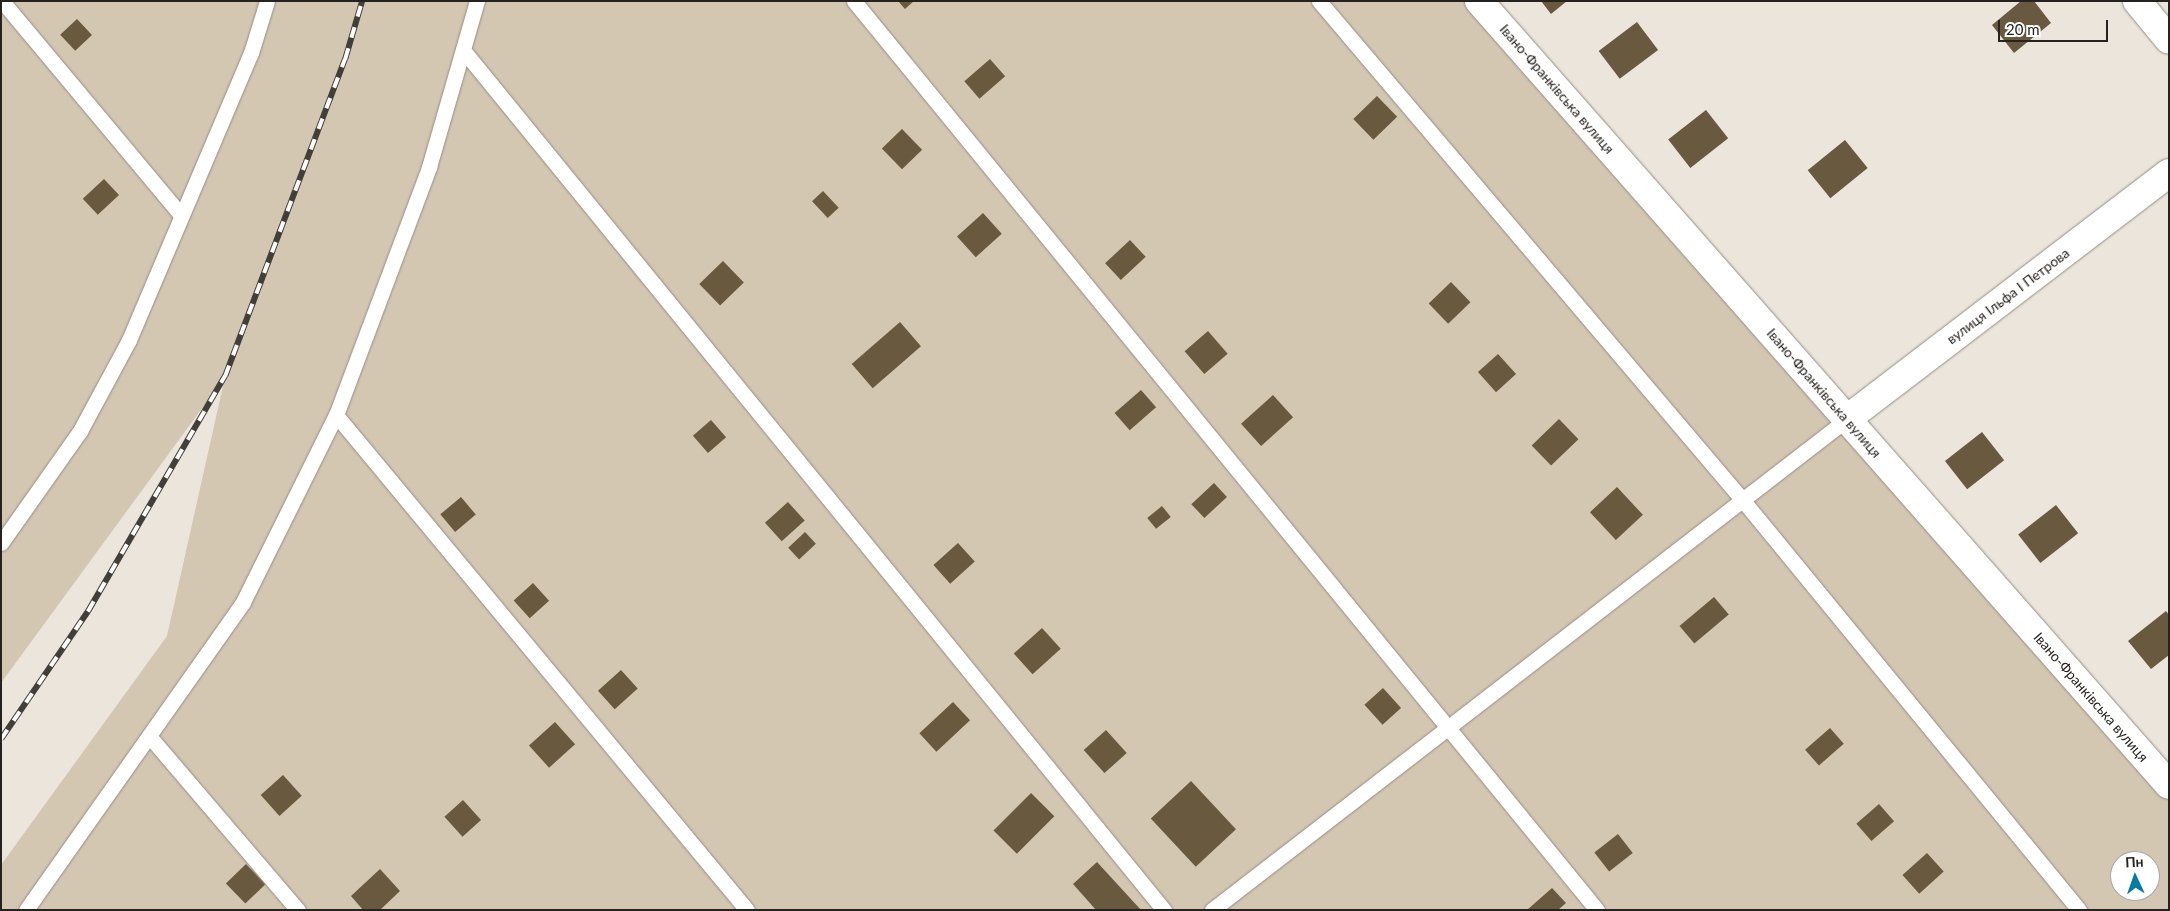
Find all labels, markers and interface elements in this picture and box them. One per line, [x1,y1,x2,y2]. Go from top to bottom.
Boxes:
scale bar [2000,10,2110,42]
text: 20 m [2006,20,2040,38]
street label: Івано-Франківська вулиця [1496,21,1618,157]
street label: вулиця Ільфа І Петрова [1943,244,2073,348]
street label: Івано-Франківська вулиця [1763,325,1885,461]
street label: Івано-Франківська вулиця [2030,629,2152,765]
north arrow [2110,851,2160,901]
text: Пн [2125,853,2144,870]

